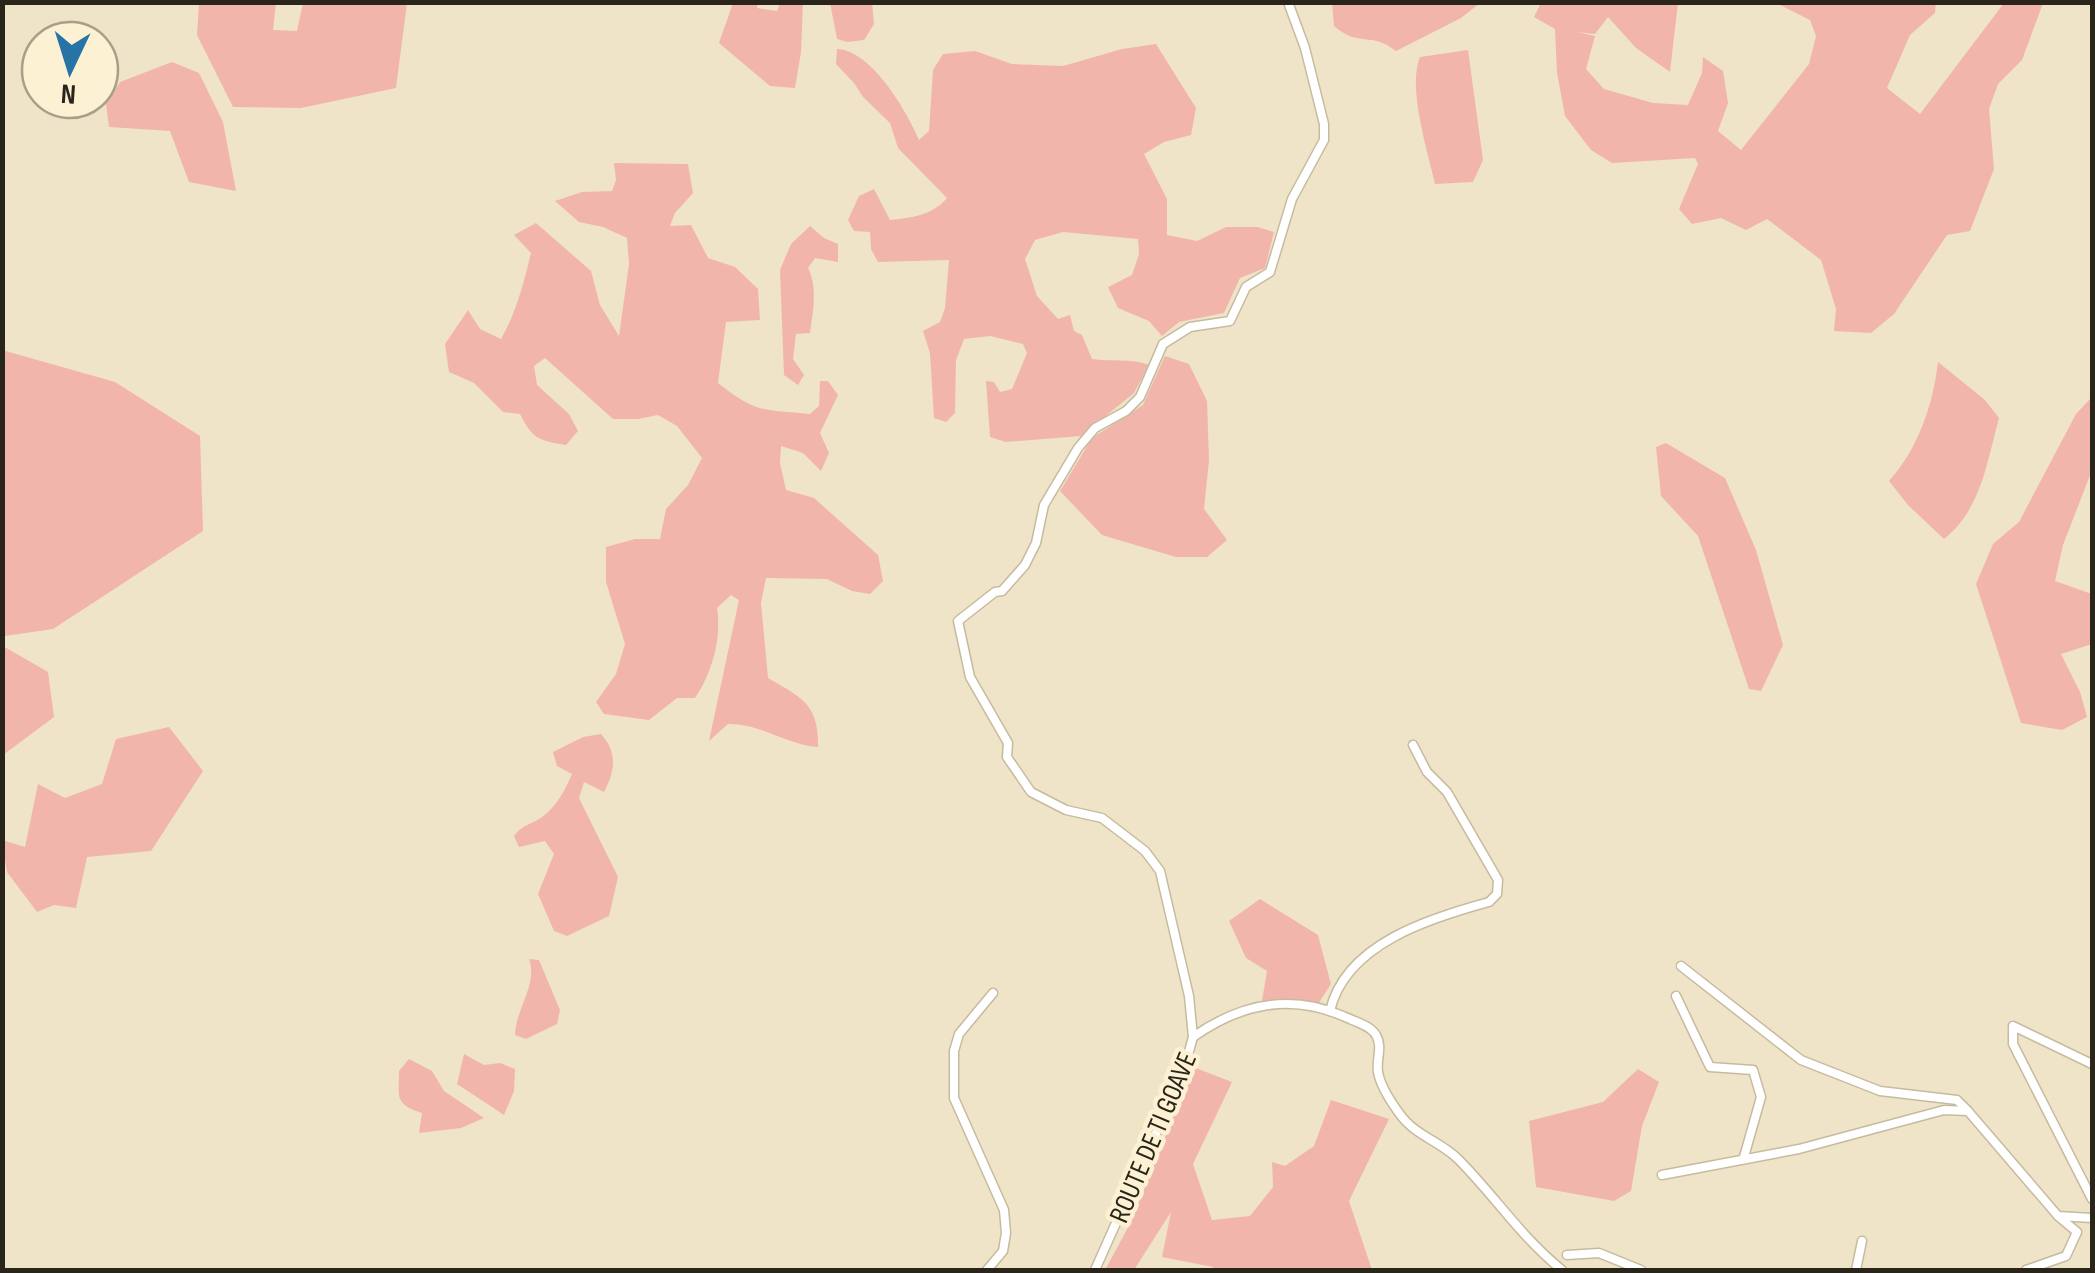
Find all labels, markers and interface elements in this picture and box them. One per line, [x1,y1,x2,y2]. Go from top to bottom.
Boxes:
north arrow [20,20,120,120]
text: N [60,76,77,110]
street label: ROUTE DE TI GOAVE [1103,1047,1204,1228]

